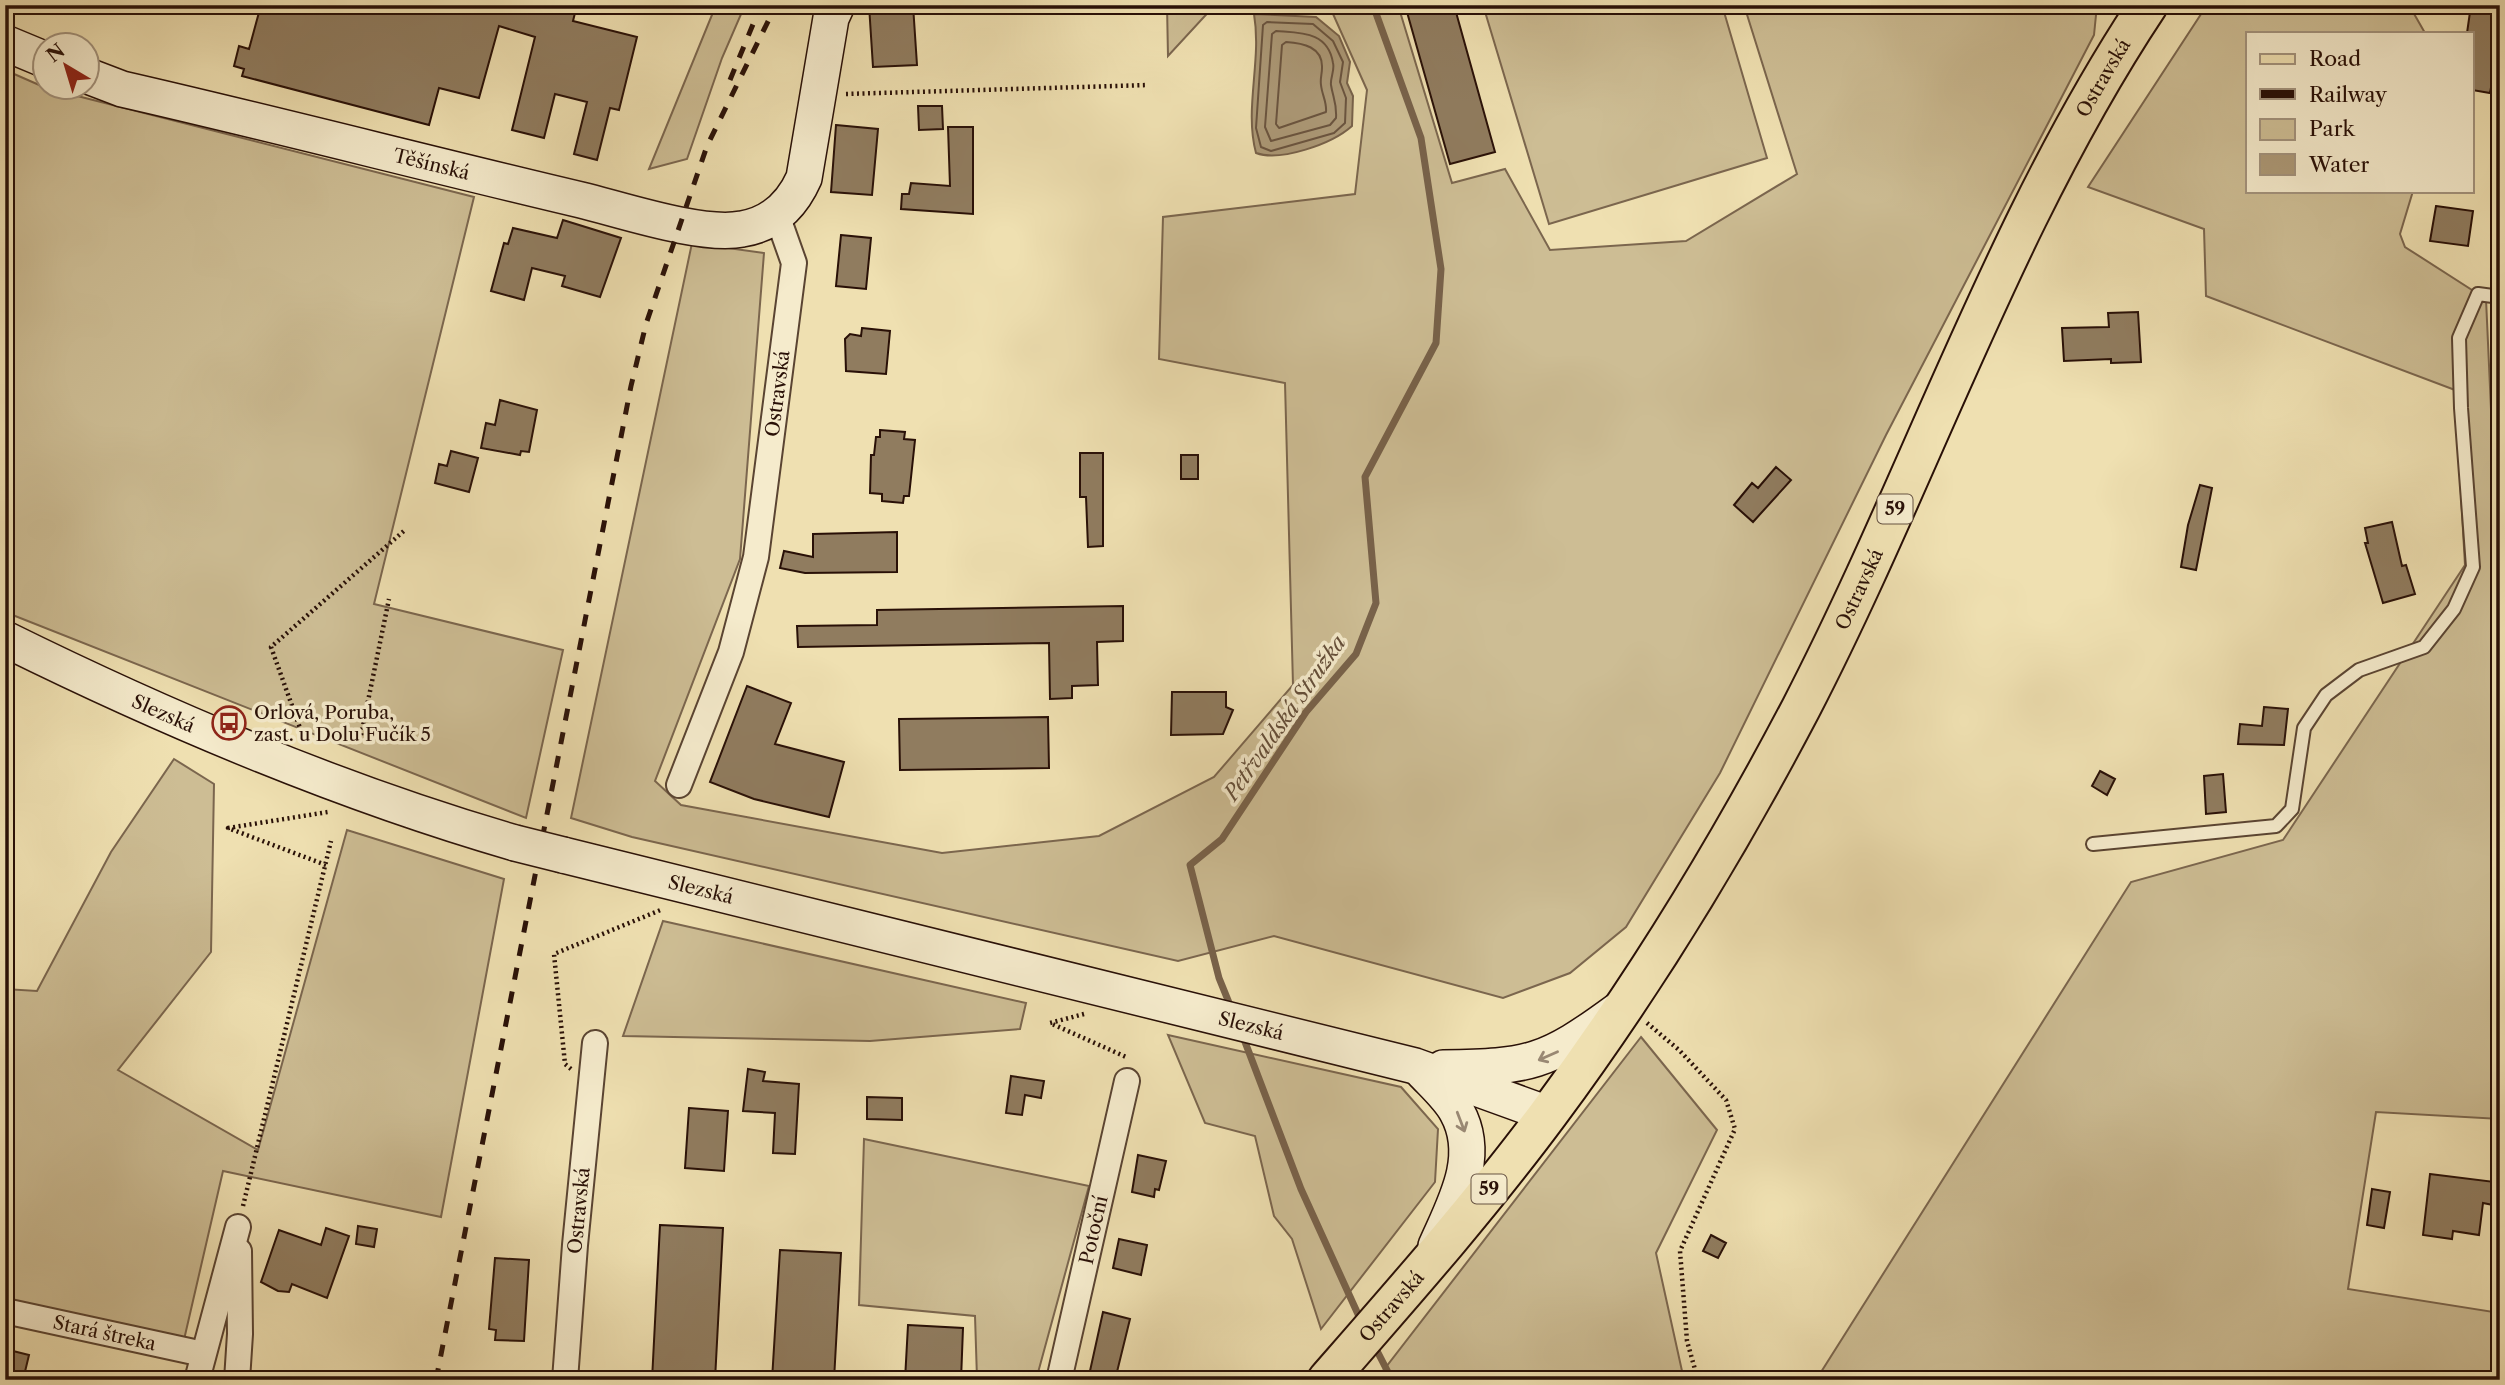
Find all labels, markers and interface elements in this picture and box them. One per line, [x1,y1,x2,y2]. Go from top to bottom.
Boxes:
north arrow [32,32,102,102]
legend [2246,32,2474,192]
street label: Ostravská [2071,35,2135,121]
text: N [42,39,69,67]
text: Road [2309,46,2361,71]
text: Railway [2309,82,2387,107]
text: Park [2309,116,2355,141]
street label: Těšínská [391,144,472,185]
text: Water [2308,152,2369,177]
street label: Ostravská [761,349,795,438]
road number: 59 [1878,494,1912,524]
street label: Ostravská [1830,545,1888,634]
water label: Petřvaldská Stružka [1217,630,1351,806]
street label: Slezská [128,690,198,738]
place label: Orlová, Poruba, zast. u Dolu Fučík 5 [254,701,431,746]
bus stop icon: Orlová, Poruba, zast. u Dolu Fučík 5 [210,704,248,742]
street label: Slezská [666,870,736,909]
street label: Slezská [1216,1007,1286,1045]
one-way arrow [1538,1050,1559,1063]
one-way arrow [1455,1110,1468,1132]
street label: Ostravská [563,1166,595,1255]
road number: 59 [1472,1174,1506,1204]
street label: Potoční [1075,1193,1113,1267]
street label: Ostravská [1355,1266,1429,1347]
street label: Stará štreka [51,1311,158,1356]

